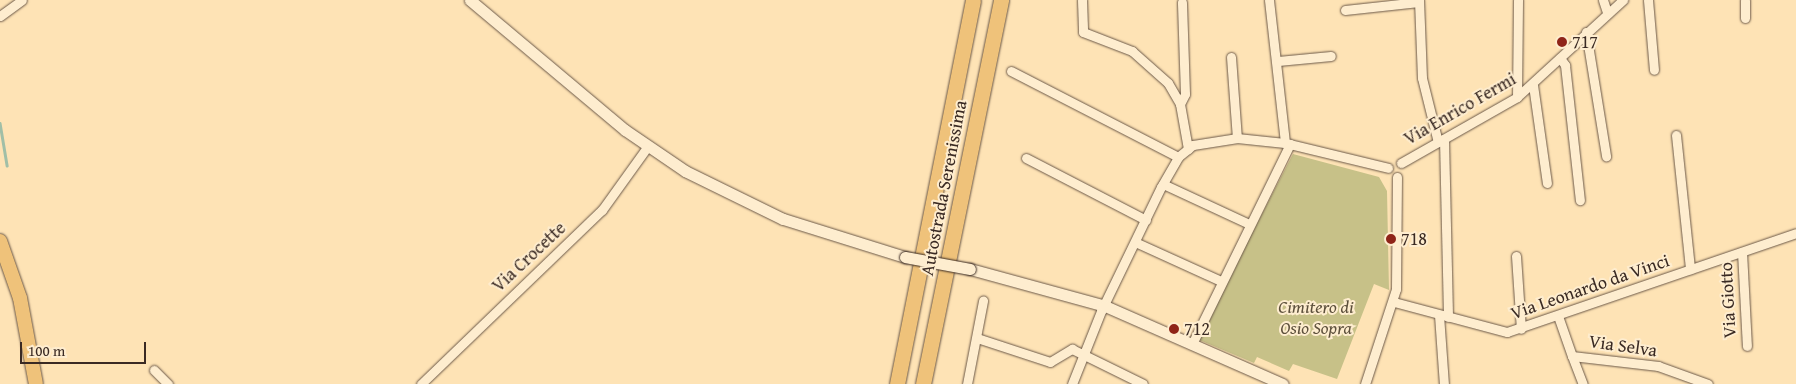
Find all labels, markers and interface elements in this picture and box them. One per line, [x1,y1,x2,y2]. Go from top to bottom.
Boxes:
place label: 717 [1572,31,1598,53]
marker: 717 [1556,36,1568,48]
street label: Via Enrico Fermi [1400,68,1520,150]
street label: Autostrada Serenissima [916,99,972,277]
street label: Via Crocette [488,217,570,297]
place label: 718 [1401,228,1427,250]
marker: 718 [1385,233,1397,245]
street label: Via Leonardo da Vinci [1508,250,1672,324]
street label: Via Giotto [1715,261,1741,339]
park label: Cimitero di Osio Sopra [1278,297,1354,340]
place label: 712 [1184,318,1210,340]
marker: 712 [1168,323,1180,335]
street label: Via Selva [1587,331,1659,361]
scale bar [22,332,149,364]
text: 100 m [28,340,65,361]

